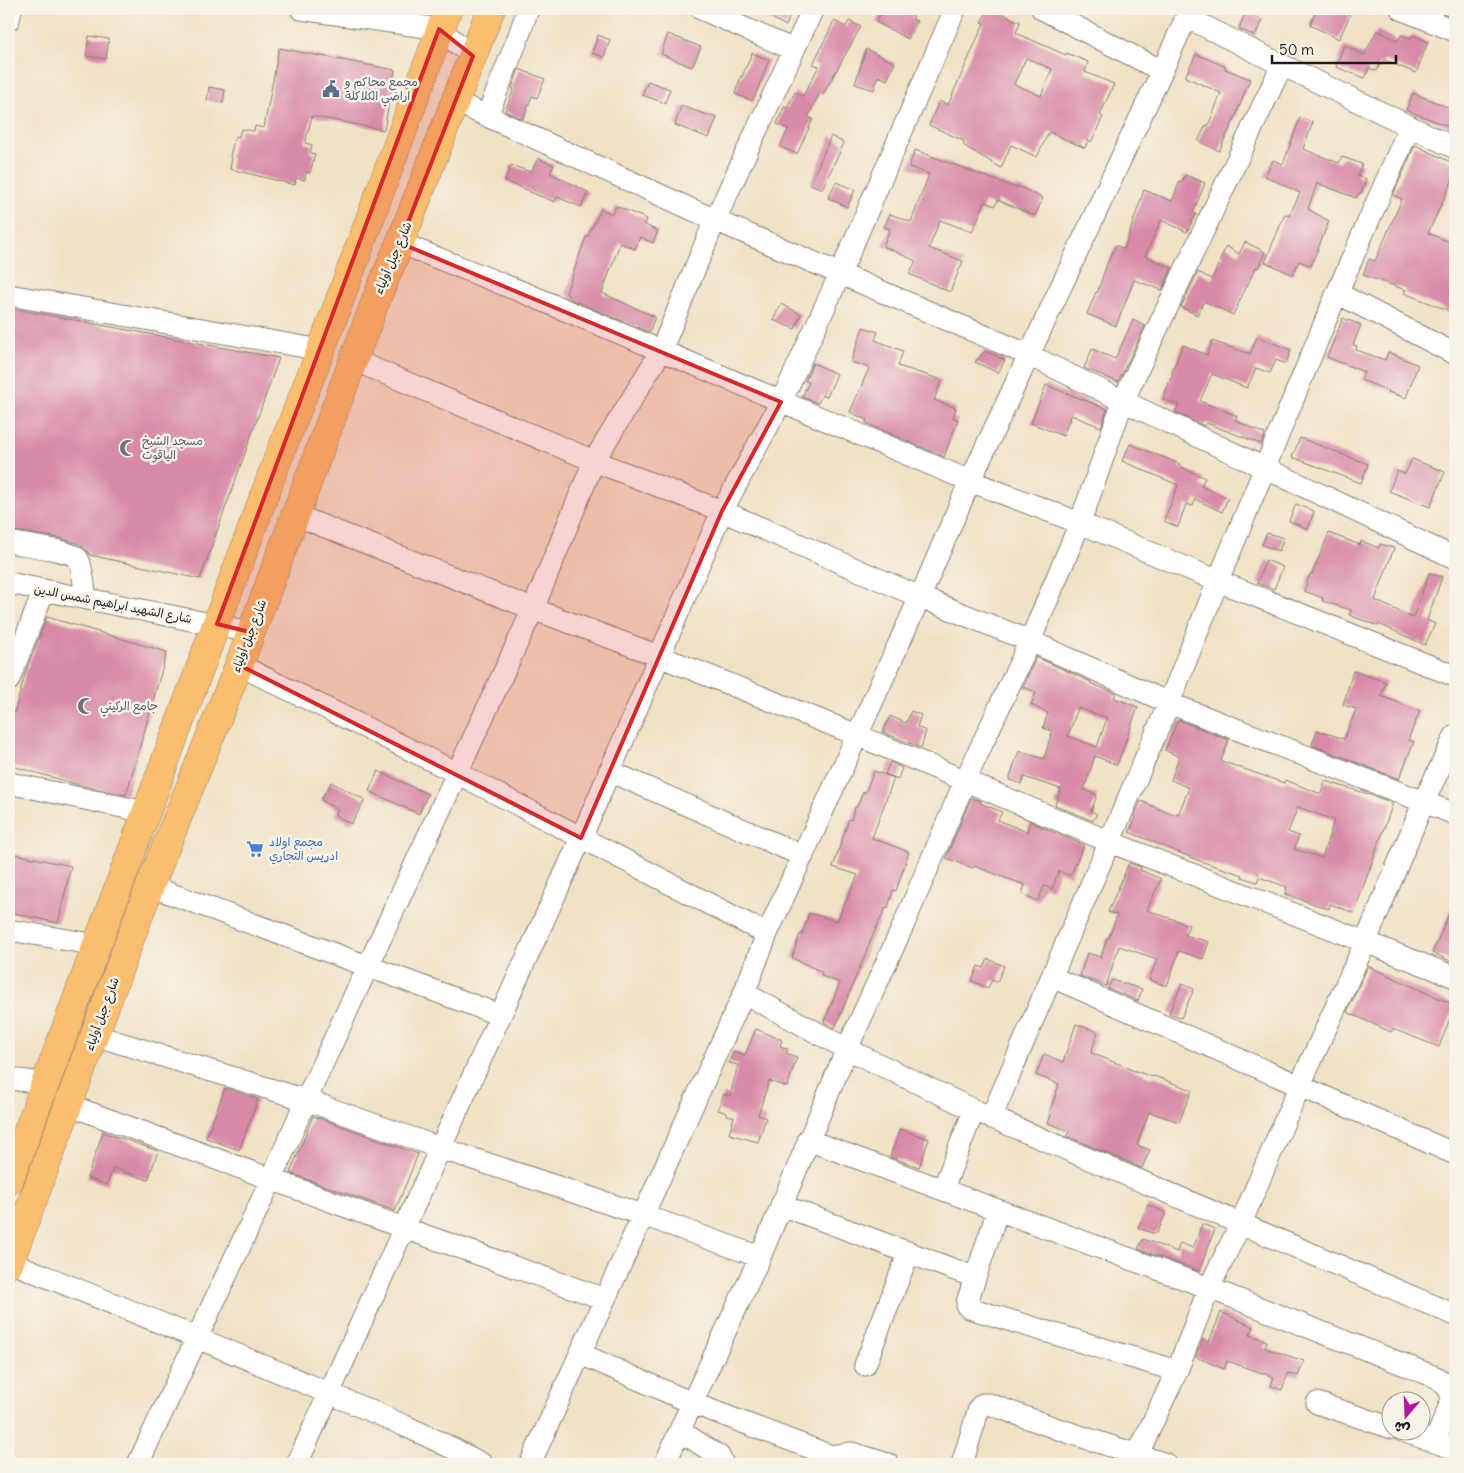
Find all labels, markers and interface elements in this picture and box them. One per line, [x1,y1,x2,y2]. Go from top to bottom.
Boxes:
scale bar [1272,32,1395,64]
text: 50 m [1279,40,1314,59]
place label: مجمع محاكم و اراضي الكلاكلة [344,74,418,107]
public building icon: مجمع محاكم و اراضي الكلاكلة [321,79,341,99]
street label: شارع جبل أولياء [371,219,416,297]
place label: مسجد الشيخ الياقوت [142,433,203,463]
mosque icon: مسجد الشيخ الياقوت [118,438,138,458]
street label: شارع الشهيد ابراهيم شمس الدين [33,581,193,628]
street label: شارع جبل أولياء [228,597,271,675]
mosque icon: جامع الركيني [76,696,96,716]
place label: جامع الركيني [100,698,158,717]
place label: مجمع اولاد ادريس التجاري [269,834,338,865]
supermarket icon: مجمع اولاد ادريس التجاري [245,839,265,859]
street label: شارع جبل أولياء [81,975,124,1053]
north arrow [1382,1390,1432,1440]
text: ش [1392,1417,1412,1439]

